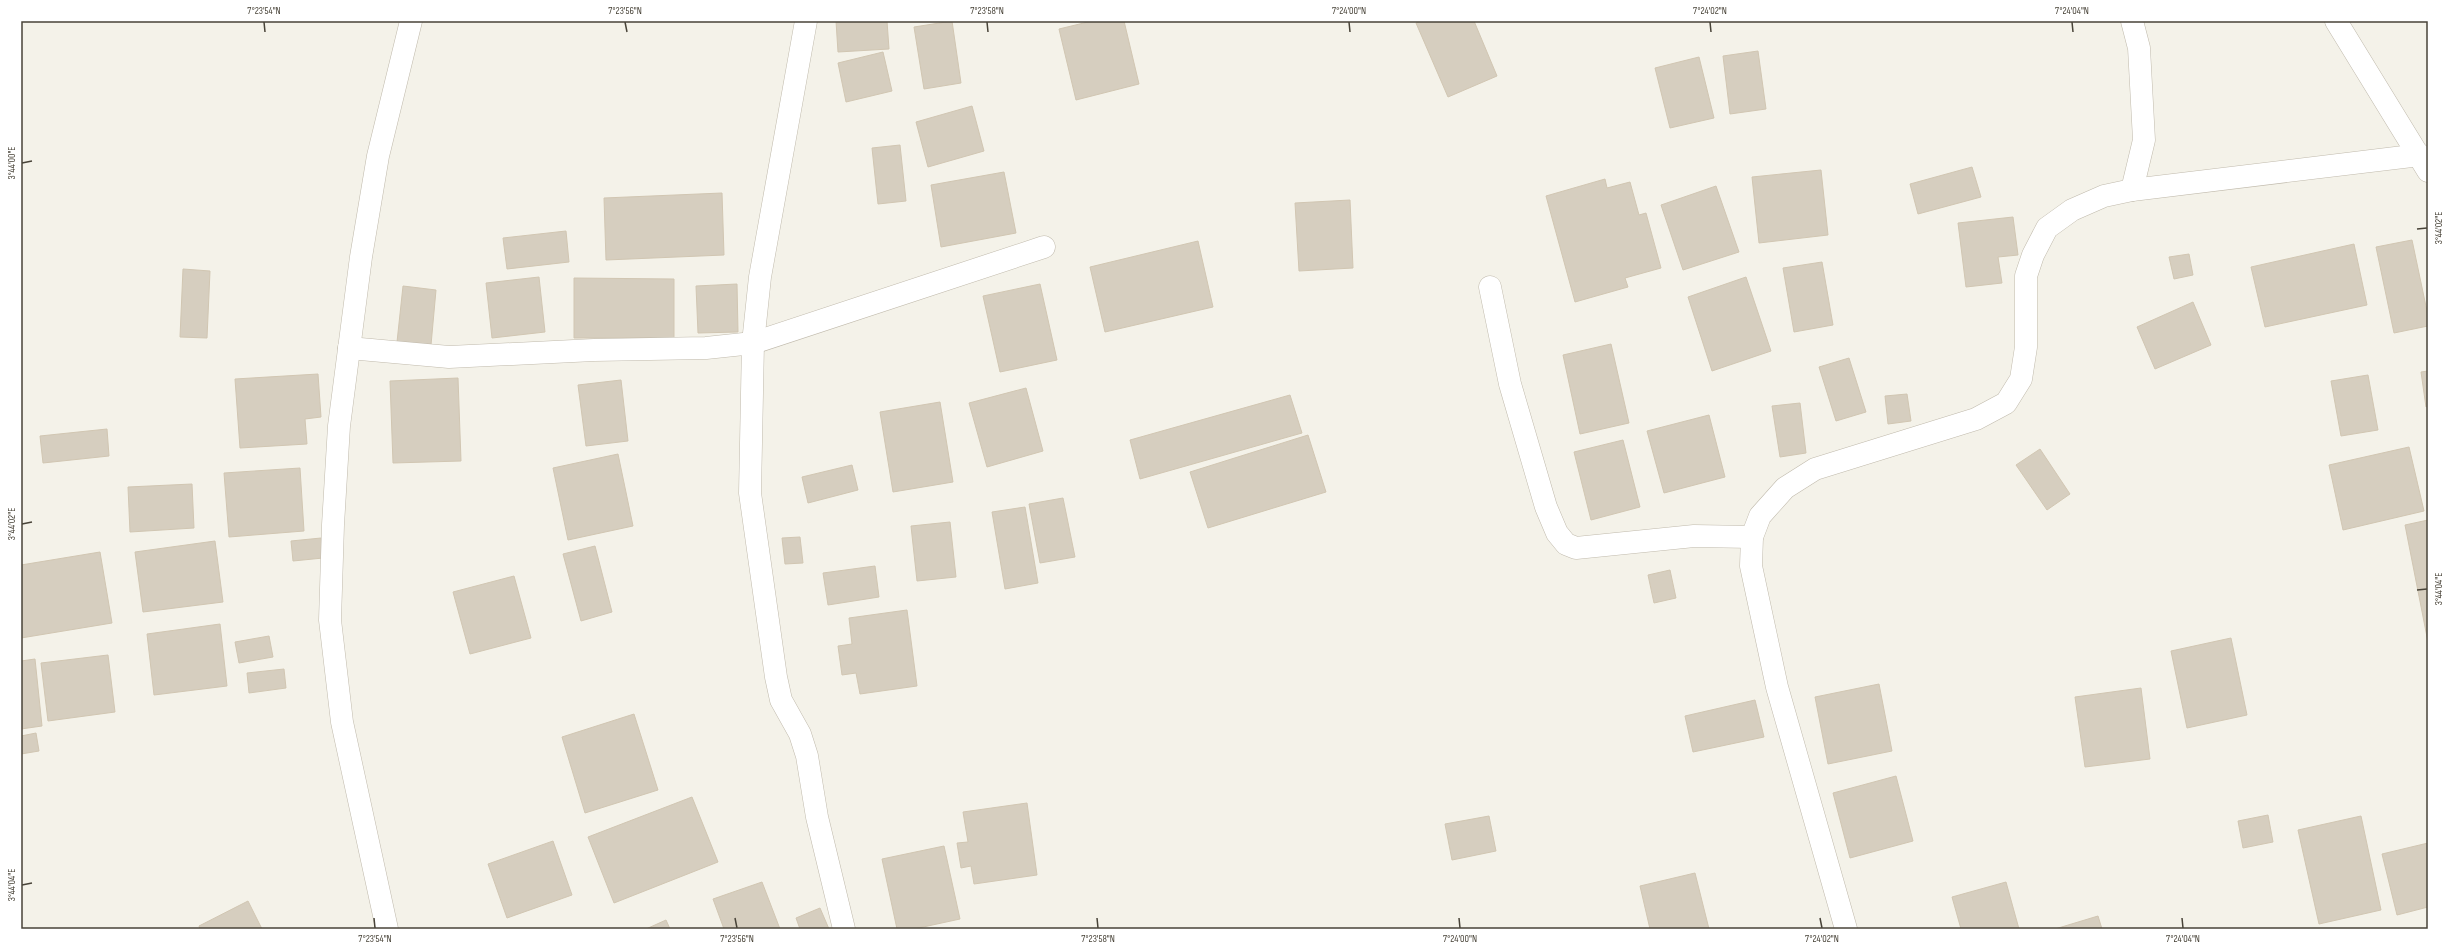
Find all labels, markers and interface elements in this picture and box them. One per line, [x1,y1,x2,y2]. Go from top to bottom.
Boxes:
text: 7°23'54"N [247,5,281,17]
text: 7°23'56"N [608,5,642,17]
text: 7°23'58"N [970,5,1004,17]
text: 7°24'00"N [1332,5,1366,17]
text: 7°24'02"N [1693,5,1727,17]
text: 7°24'04"N [2055,5,2089,17]
text: 3°44'00"E [6,147,18,179]
text: 3°44'02"E [2433,212,2445,244]
text: 3°44'02"E [6,508,18,540]
text: 3°44'04"E [2433,573,2445,605]
text: 3°44'04"E [6,869,18,901]
text: 7°23'54"N [358,933,392,945]
text: 7°23'56"N [720,933,754,945]
text: 7°23'58"N [1081,933,1115,945]
text: 7°24'00"N [1443,933,1477,945]
text: 7°24'02"N [1805,933,1839,945]
text: 7°24'04"N [2166,933,2200,945]

